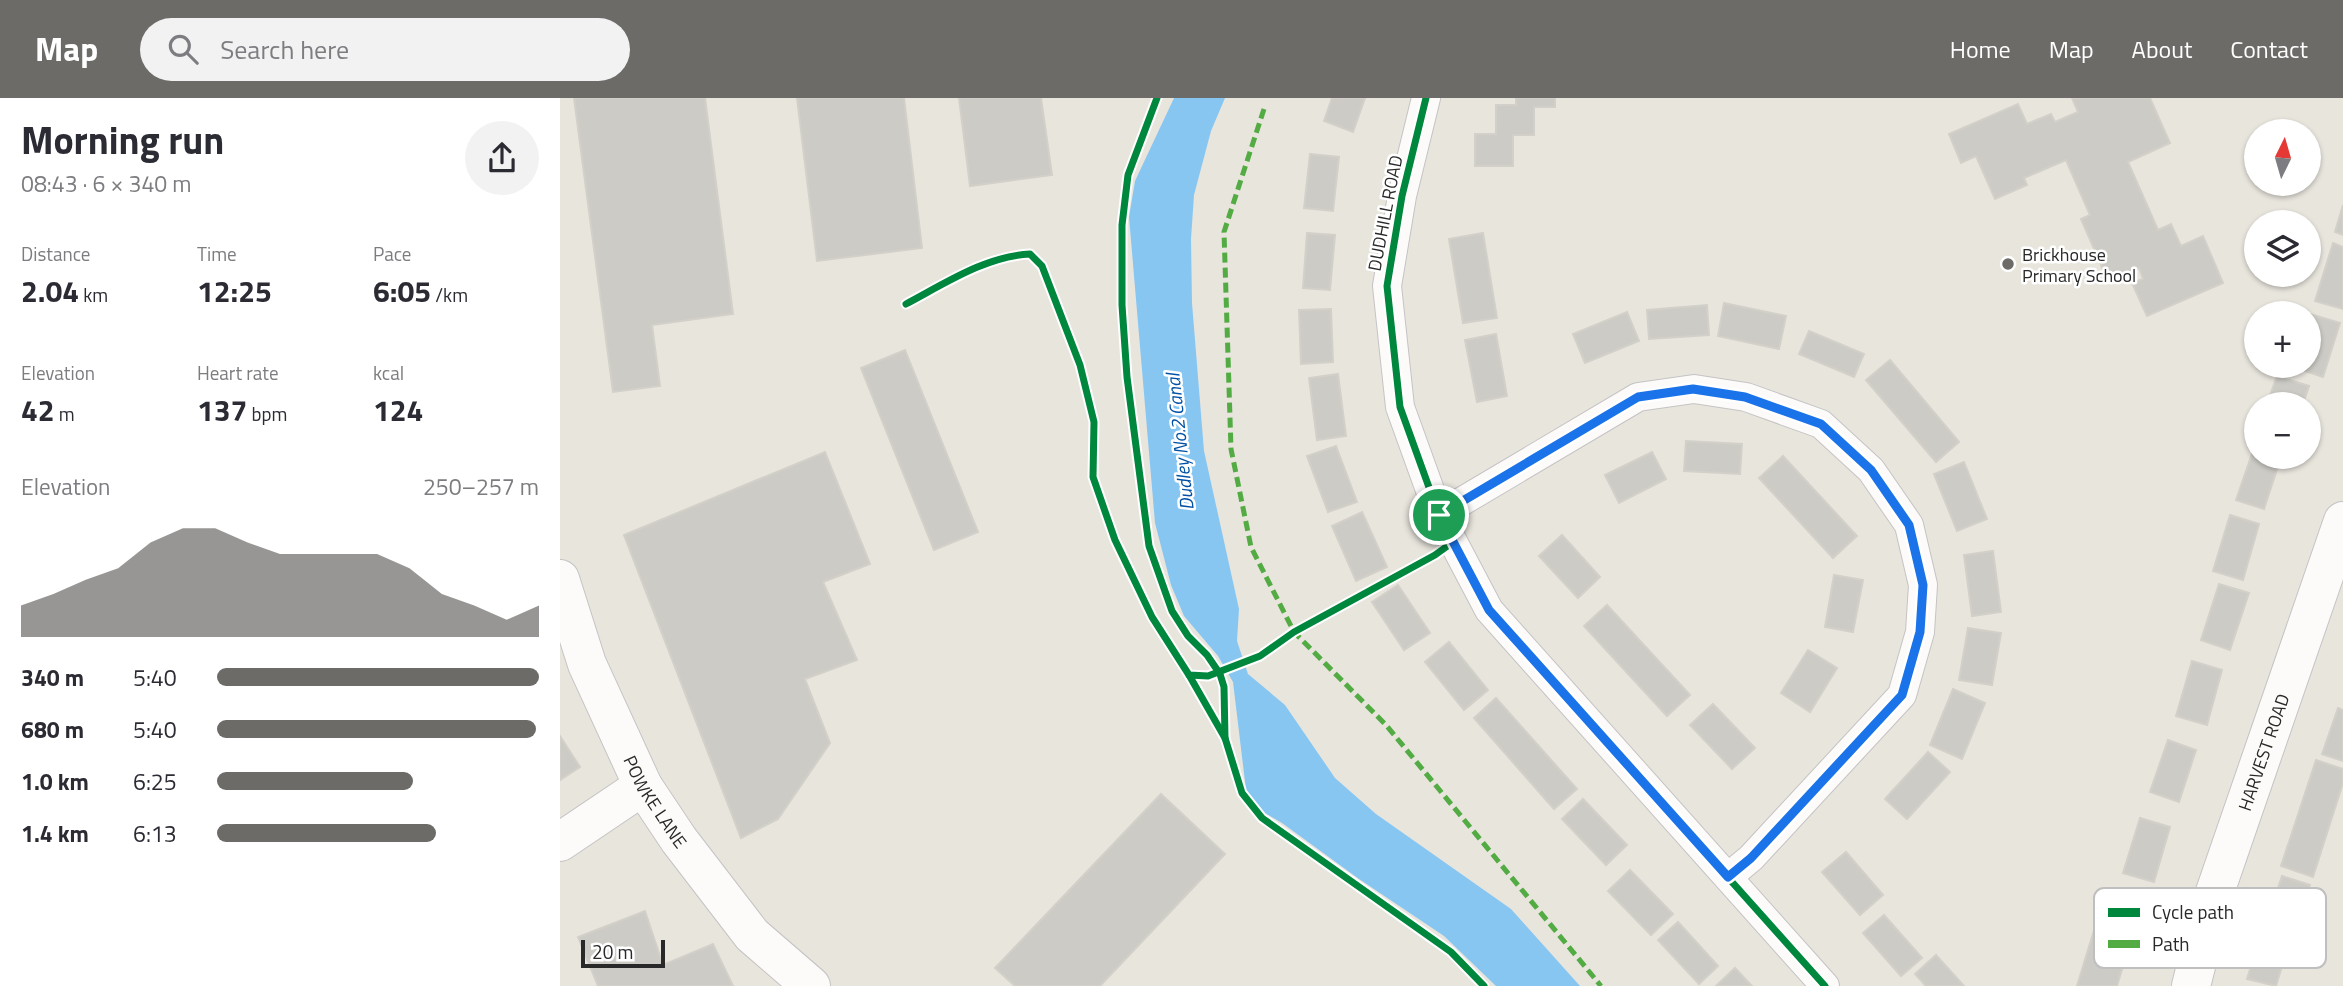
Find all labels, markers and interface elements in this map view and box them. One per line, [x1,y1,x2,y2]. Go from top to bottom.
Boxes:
search box [140,18,630,81]
text: Map [35,24,98,74]
icon: search [164,30,202,68]
text: Search here [220,30,349,69]
text: Home [1950,31,2011,67]
text: Map [2049,31,2094,67]
text: About [2132,31,2192,67]
text: Contact [2230,31,2308,67]
text: Morning run [21,111,224,169]
north arrow [2244,119,2320,196]
map controls [2244,119,2321,469]
button: share [465,121,539,195]
street label: DUDHILL ROAD [1361,153,1409,273]
text: 08:43 · 6 × 340 m [21,166,191,201]
button: layers [2244,210,2321,287]
text: Distance [21,239,90,268]
text: Time [197,239,237,268]
text: Pace [373,239,411,268]
place label: Brickhouse Primary School [2022,241,2136,289]
marker: Brickhouse Primary School [2000,256,2016,272]
text: 2.04 [21,268,79,314]
text: 12:25 [197,268,272,314]
text: 6:05 [373,268,431,314]
text: km [79,280,108,309]
text: /km [431,280,468,309]
button: + [2244,301,2321,378]
text: Elevation [21,358,95,387]
text: Heart rate [197,358,279,387]
text: kcal [373,358,404,387]
water label: Dudley No.2 Canal [1157,370,1201,512]
text: 42 [21,387,55,433]
text: 137 [197,387,247,433]
text: 124 [373,387,423,433]
button: − [2244,392,2321,469]
text: m [55,399,75,428]
text: bpm [247,399,287,428]
text: Elevation [21,469,110,504]
text: 250–257 m [423,469,539,504]
pin [1409,485,1469,545]
icon: arrive [1420,496,1458,534]
text: 340 m [21,660,84,695]
text: 5:40 [133,660,177,695]
street label: HARVEST ROAD [2231,690,2296,814]
text: 680 m [21,712,84,747]
text: 5:40 [133,712,177,747]
street label: POWKE LANE [617,751,694,854]
text: 1.0 km [21,764,89,799]
text: 6:25 [133,764,177,799]
text: 1.4 km [21,816,89,851]
text: 6:13 [133,816,177,851]
legend [2094,888,2326,968]
text: Cycle path [2152,897,2234,926]
text: Path [2152,929,2190,958]
scale bar [581,937,665,969]
text: 20 m [592,937,633,966]

